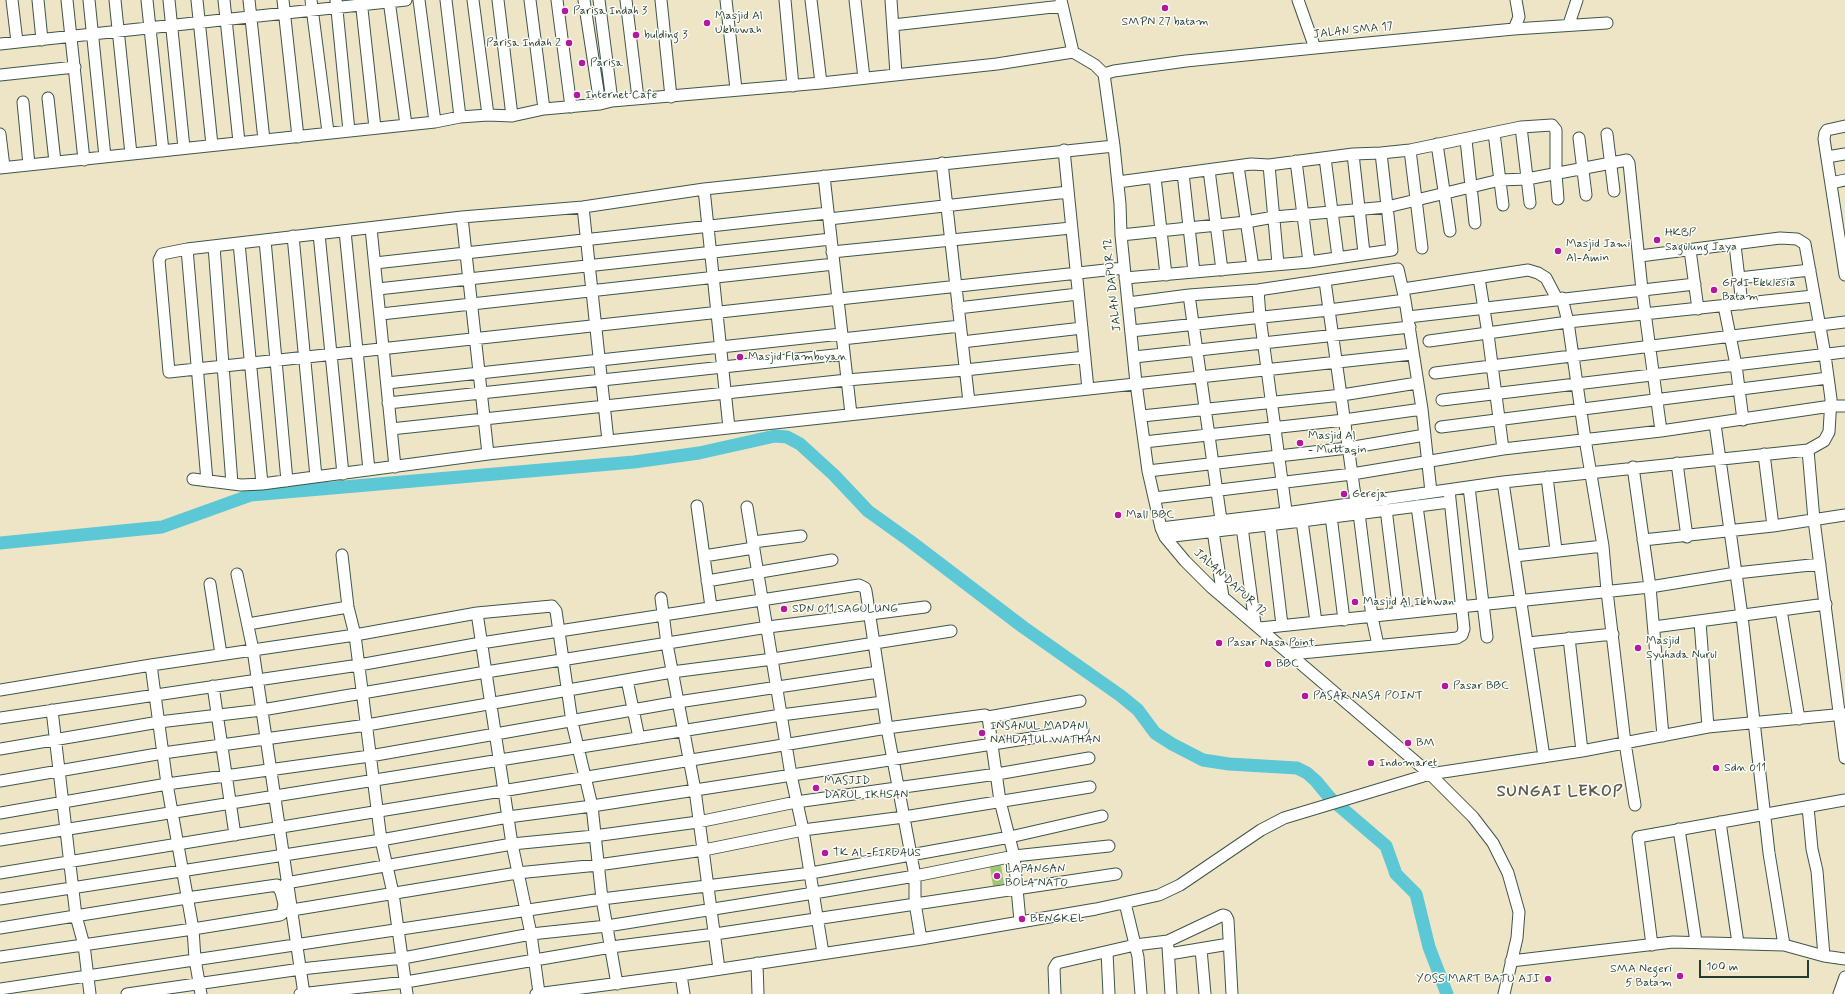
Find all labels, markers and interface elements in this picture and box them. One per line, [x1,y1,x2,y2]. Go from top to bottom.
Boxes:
marker: SMPN 27 batam [1160,3,1170,13]
place label: Parisa Indah 3 [573,4,647,18]
marker: Parisa Indah 3 [560,6,570,16]
place label: Masjid Al Ukhuwah [715,9,763,37]
place label: SMPN 27 batam [1122,15,1208,29]
marker: Masjid Al Ukhuwah [702,18,712,28]
street label: JALAN SMA 17 [1312,20,1394,42]
place label: bulding 3 [644,28,688,42]
marker: bulding 3 [631,30,641,40]
place label: Parisa Indah 2 [486,36,561,50]
marker: Parisa Indah 2 [564,38,574,48]
place label: Parisa [590,56,623,70]
marker: Parisa [577,58,587,68]
place label: Internet Cafe [585,88,657,102]
marker: Internet Cafe [572,90,582,100]
place label: HKBP Sagulung Jaya [1665,226,1737,254]
marker: HKBP Sagulung Jaya [1652,235,1662,245]
place label: Masjid Jami Al-Amin [1566,237,1630,265]
street label: JALAN DAPUR 12 [1101,238,1125,332]
marker: Masjid Jami Al-Amin [1553,246,1563,256]
place label: GPdI Ekklesia Batam [1722,276,1796,304]
marker: GPdI Ekklesia Batam [1709,285,1719,295]
place label: Masjid Flamboyan [748,350,847,364]
marker: Masjid Flamboyan [735,352,745,362]
place label: Masjid Al - Muttaqin [1308,429,1367,457]
marker: Masjid Al - Muttaqin [1295,438,1305,448]
place label: Gereja [1352,487,1387,501]
marker: Gereja [1339,489,1349,499]
place label: Mall BBC [1126,508,1174,522]
marker: Mall BBC [1113,510,1123,520]
street label: JALAN DAPUR 12 [1190,546,1270,620]
place label: Masjid Al Ikhwan [1363,595,1454,609]
marker: Masjid Al Ikhwan [1350,597,1360,607]
place label: SDN 011 SAGULUNG [792,602,898,616]
marker: SDN 011 SAGULUNG [779,604,789,614]
place label: Masjid Syuhada Nurul [1646,634,1717,662]
place label: Pasar Nasa Point [1227,636,1315,650]
marker: Pasar Nasa Point [1214,638,1224,648]
marker: Masjid Syuhada Nurul [1633,643,1643,653]
place label: BBC [1276,657,1299,671]
marker: BBC [1263,659,1273,669]
place label: Pasar BBC [1453,679,1509,693]
marker: Pasar BBC [1440,681,1450,691]
place label: PASAR NASA POINT [1313,689,1423,703]
marker: PASAR NASA POINT [1300,691,1310,701]
place label: INSANUL MADANI NAHDATUL WATHAN [990,719,1100,747]
marker: INSANUL MADANI NAHDATUL WATHAN [977,728,987,738]
place label: BM [1416,736,1435,750]
marker: BM [1403,738,1413,748]
place label: Indomaret [1379,756,1437,770]
marker: Indomaret [1366,758,1376,768]
place label: Sdn 011 [1724,761,1766,775]
marker: Sdn 011 [1711,763,1721,773]
place label: MASJID DARUL IKHSAN [824,774,908,802]
marker: MASJID DARUL IKHSAN [811,783,821,793]
district label: SUNGAI LEKOP [1498,783,1622,803]
place label: TK AL-FIRDAUS [833,846,921,860]
marker: TK AL-FIRDAUS [820,848,830,858]
place label: LAPANGAN BOLA NATO [1005,862,1068,890]
marker: LAPANGAN BOLA NATO [992,871,1002,881]
place label: BENGKEL [1030,912,1084,926]
marker: BENGKEL [1017,914,1027,924]
scale bar [1701,952,1811,978]
text: 100 m [1706,959,1738,975]
place label: SMA Negeri 5 Batam [1610,962,1672,990]
marker: SMA Negeri 5 Batam [1675,971,1685,981]
place label: YOSS MART BATU AJI [1416,972,1540,986]
marker: YOSS MART BATU AJI [1543,974,1553,984]

